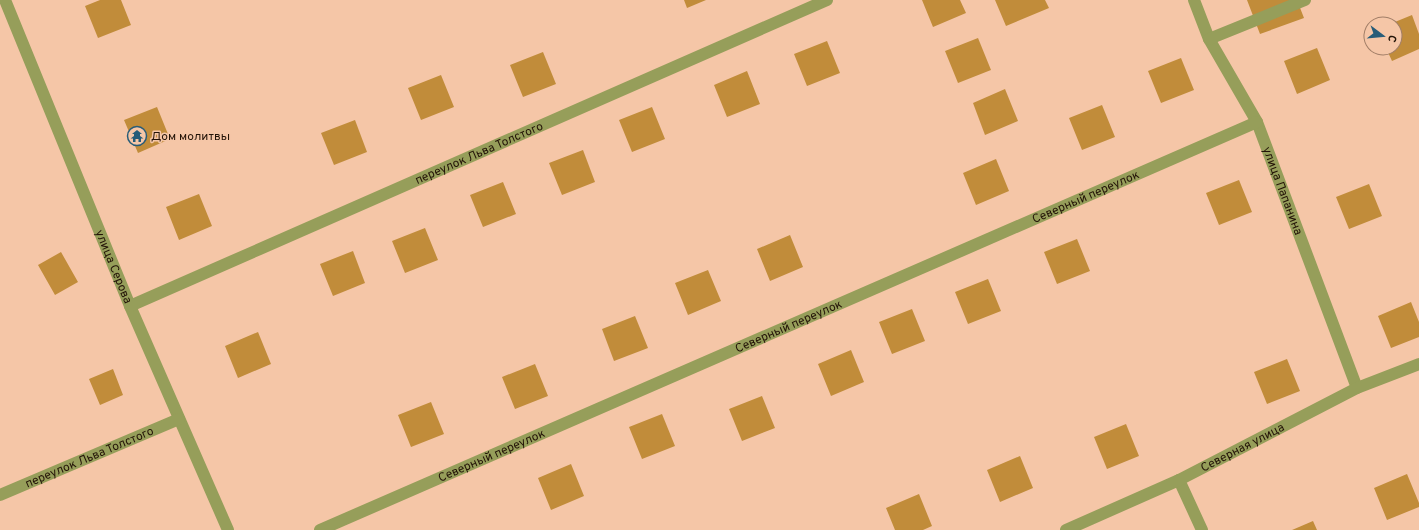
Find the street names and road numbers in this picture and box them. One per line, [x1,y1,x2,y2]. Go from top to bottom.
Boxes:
street label: переулок Льва Толстого [413,119,546,189]
street label: улица Папанина [1258,145,1306,237]
street label: Северный переулок [1030,167,1142,228]
street label: улица Серова [91,228,135,306]
street label: Северный переулок [733,297,845,357]
street label: Северная улица [1198,420,1288,476]
street label: переулок Льва Толстого [23,424,157,492]
street label: Северный переулок [436,426,548,487]

